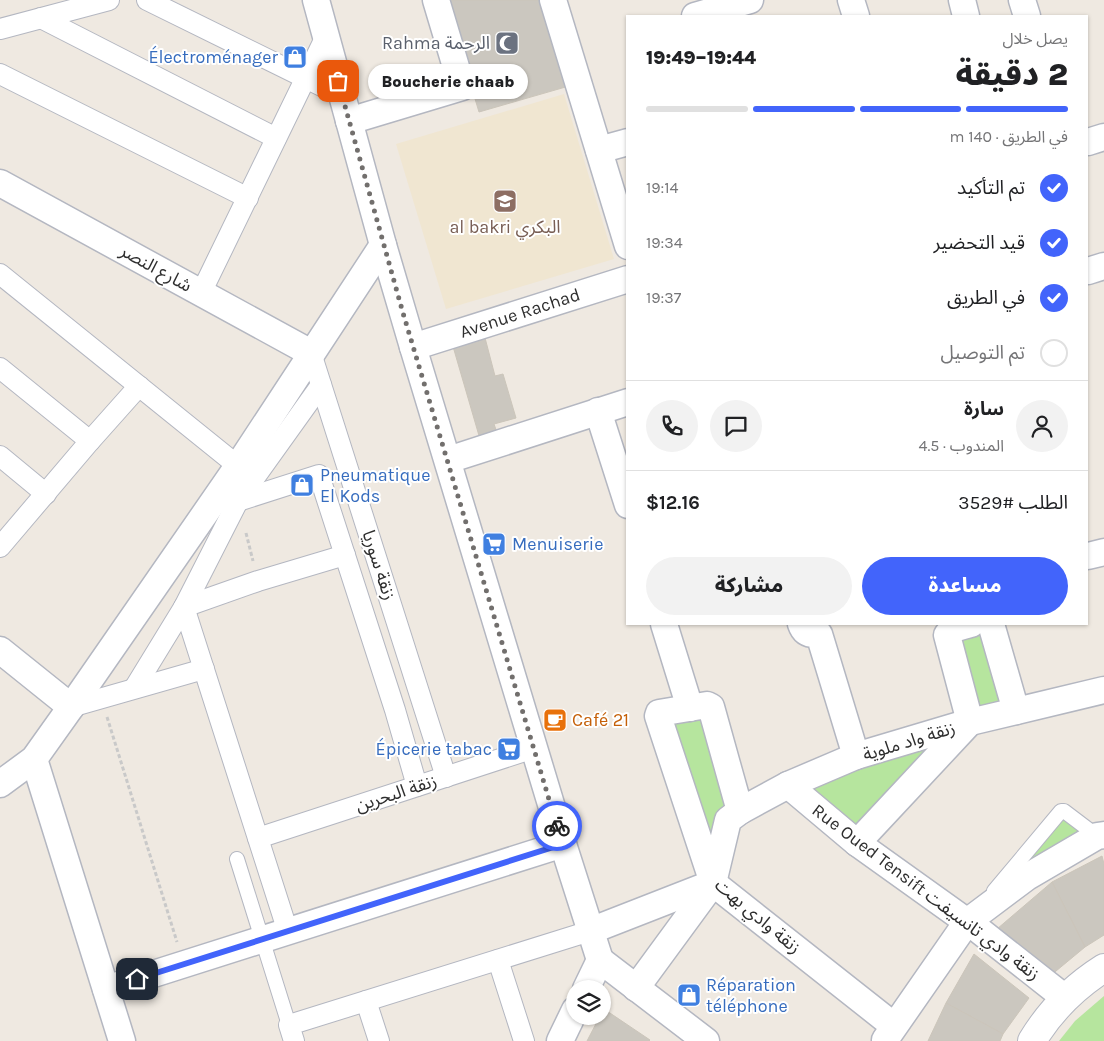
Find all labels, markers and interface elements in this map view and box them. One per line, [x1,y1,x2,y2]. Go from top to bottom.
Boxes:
text: يصل خلال [1002,29,1068,48]
mosque icon: Rahma الرحمة [494,30,520,56]
place label: Rahma الرحمة [382,32,490,54]
shop icon: Électroménager [282,44,308,70]
place label: Électroménager [148,45,278,68]
text: 19:44–19:49 [646,47,756,69]
text: 2 دقيقة [956,56,1068,93]
pin [317,60,359,102]
callout: Boucherie chaab [368,64,528,98]
icon: bag [324,67,352,95]
text: Boucherie chaab [381,72,515,91]
text: في الطريق · 140 m [949,127,1068,146]
icon: check [1040,174,1068,202]
text: تم التأكيد [957,177,1025,199]
text: 19:14 [646,178,678,197]
school or university icon: al bakri البكري [492,188,518,214]
place label: al bakri البكري [449,216,561,240]
icon: check [1040,229,1068,257]
text: قيد التحضير [934,232,1025,254]
text: 19:34 [646,233,683,252]
street label: شارع النصر [114,239,196,299]
street label: Avenue Rachad [457,283,583,343]
icon: check [1040,284,1068,312]
text: في الطريق [947,287,1025,309]
text: 19:37 [646,288,681,307]
text: تم التوصيل [940,342,1025,364]
text: سارة [964,398,1004,420]
button: phone [646,400,698,452]
button: chat [710,400,762,452]
button: person [1016,400,1068,452]
text: المندوب · 4.5 [918,436,1004,455]
place label: Pneumatique El Kods [320,464,431,507]
shop icon: Pneumatique El Kods [289,472,315,498]
text: $12.16 [646,492,700,514]
text: الطلب #3529 [958,492,1068,514]
street label: زنقة سوريا [357,527,401,603]
supermarket icon: Menuiserie [481,531,507,557]
place label: Menuiserie [512,533,603,555]
button: مشاركة [646,557,852,615]
button: مساعدة [862,557,1068,615]
cafe icon: Café 21 [542,707,568,733]
place label: Café 21 [572,709,629,731]
street label: زنقة واد ملوية [860,717,958,765]
supermarket icon: Épicerie tabac [496,736,522,762]
place label: Épicerie tabac [376,737,492,760]
street label: زنقة البحرين [352,769,440,817]
street label: Rue Oued Tensift زنقة وادي تانسيفت [806,799,1044,987]
courier [532,801,582,851]
icon: bike [543,812,571,840]
street label: زنقة وادي بهت [709,874,805,960]
pin [116,958,158,1000]
icon: home [123,965,151,993]
place label: Réparation téléphone [706,974,796,1017]
map controls [566,980,611,1025]
button: layers [566,980,611,1025]
shop icon: Réparation téléphone [676,982,702,1008]

